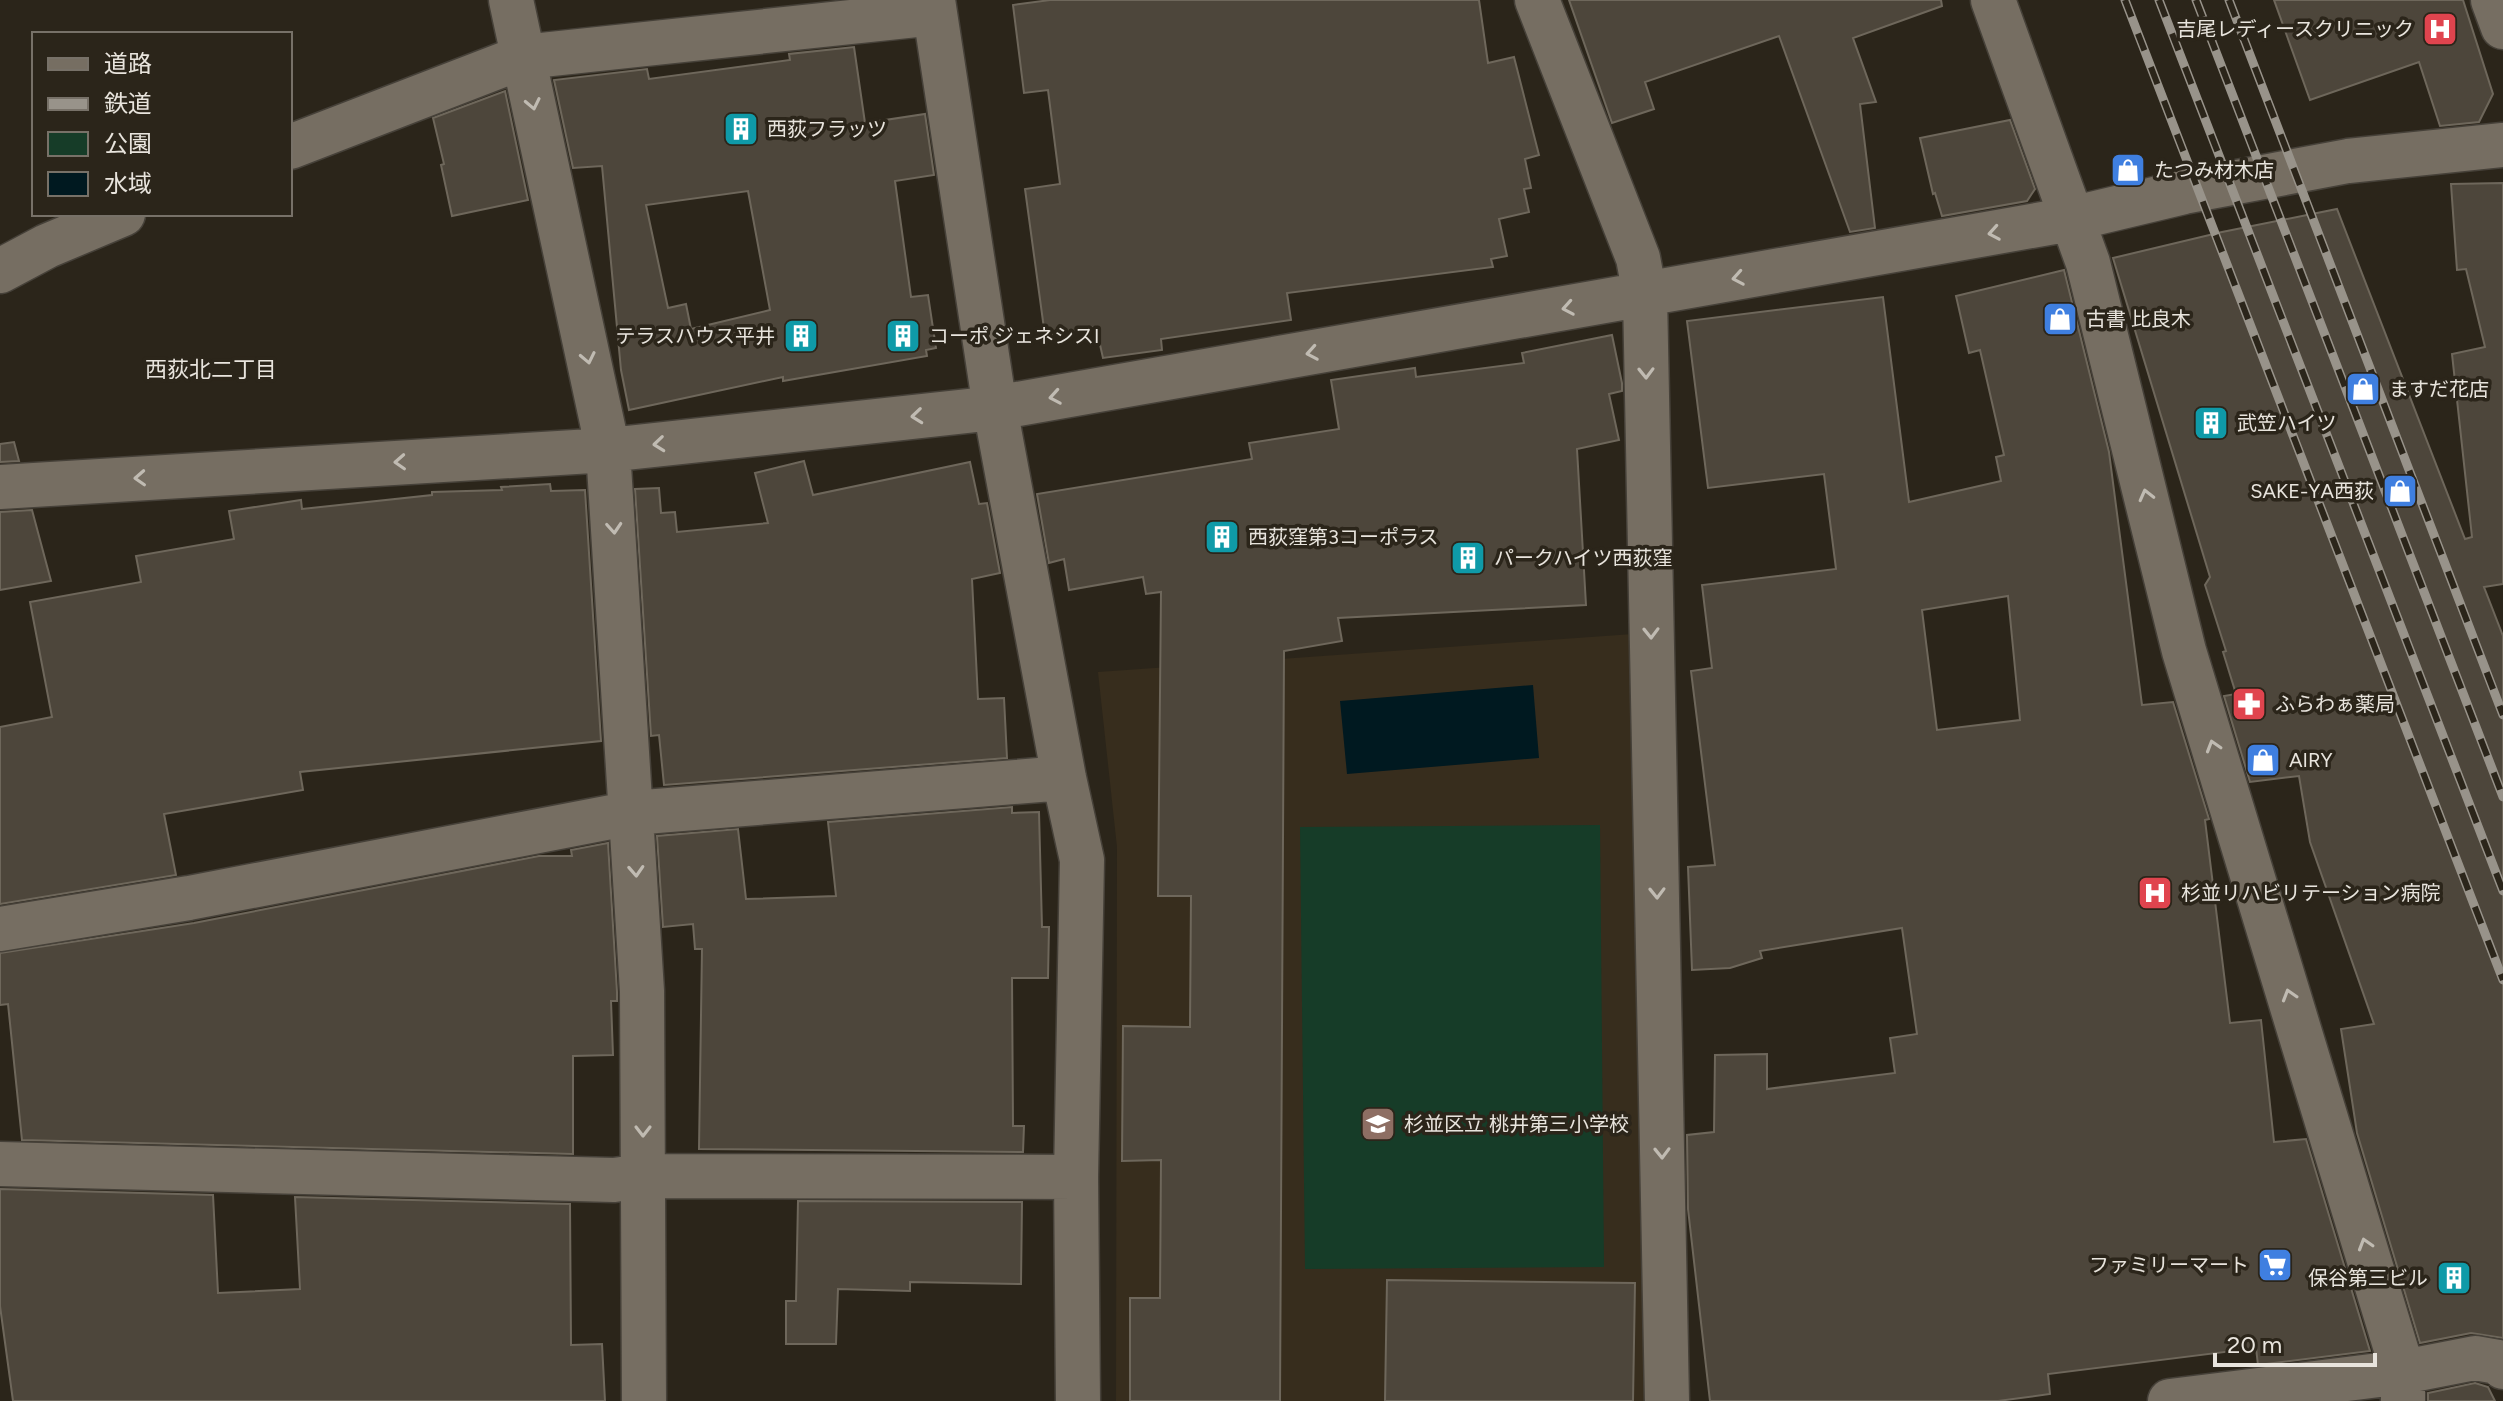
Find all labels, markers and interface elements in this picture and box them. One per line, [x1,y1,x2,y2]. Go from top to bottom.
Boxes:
hospital icon: 吉尾レディースクリニック [2421,10,2459,48]
place label: 吉尾レディースクリニック [2176,17,2414,41]
legend [32,32,292,216]
text: 道路 [104,49,152,78]
text: 鉄道 [104,89,152,118]
one-way arrow [524,96,541,110]
building icon: 西荻フラッツ [722,110,760,148]
place label: 西荻フラッツ [767,117,887,141]
text: 公園 [104,129,152,158]
shop icon: たつみ材木店 [2109,151,2147,189]
place label: たつみ材木店 [2154,158,2274,182]
text: 水域 [104,169,152,198]
one-way arrow [1987,223,2001,240]
one-way arrow [1731,269,1745,286]
one-way arrow [1561,299,1575,316]
shop icon: 古書 比良木 [2041,300,2079,338]
place label: 古書 比良木 [2086,307,2191,331]
building icon: テラスハウス平井 [782,317,820,355]
building icon: コーポ ジェネシスI [884,317,922,355]
place label: テラスハウス平井 [615,324,775,348]
place label: コーポ ジェネシスI [929,324,1099,348]
one-way arrow [1305,343,1318,360]
one-way arrow [579,350,596,364]
district label: 西荻北二丁目 [145,356,277,383]
one-way arrow [1637,367,1655,380]
shop icon: ますだ花店 [2344,370,2382,408]
place label: ますだ花店 [2389,377,2489,401]
one-way arrow [1049,388,1062,405]
building icon: 武笠ハイツ [2192,404,2230,442]
one-way arrow [910,408,923,425]
place label: 武笠ハイツ [2237,411,2337,435]
one-way arrow [652,436,665,453]
one-way arrow [393,454,406,471]
one-way arrow [133,469,146,486]
shop icon: SAKE-YA西荻 [2381,472,2419,510]
place label: SAKE-YA西荻 [2250,479,2374,503]
one-way arrow [2138,489,2155,503]
building icon: 西荻窪第3コーポラス [1203,518,1241,556]
one-way arrow [605,522,622,535]
place label: 西荻窪第3コーポラス [1248,525,1438,549]
building icon: パークハイツ西荻窪 [1449,539,1487,577]
place label: パークハイツ西荻窪 [1494,546,1673,570]
one-way arrow [1643,627,1660,640]
pharmacy icon: ふらわぁ薬局 [2230,685,2268,723]
place label: ふらわぁ薬局 [2275,692,2395,716]
one-way arrow [2206,740,2222,754]
shop icon: AIRY [2244,741,2282,779]
place label: AIRY [2289,748,2333,772]
one-way arrow [627,865,644,878]
hospital icon: 杉並リハビリテーション病院 [2136,874,2174,912]
place label: 杉並リハビリテーション病院 [2181,881,2441,905]
one-way arrow [1648,887,1665,900]
one-way arrow [2282,989,2298,1003]
school or university icon: 杉並区立 桃井第三小学校 [1359,1105,1397,1143]
place label: 杉並区立 桃井第三小学校 [1404,1112,1629,1136]
one-way arrow [634,1125,652,1138]
one-way arrow [1653,1147,1671,1160]
one-way arrow [2358,1238,2374,1252]
supermarket icon: ファミリーマート [2256,1246,2294,1284]
place label: ファミリーマート [2089,1253,2249,1277]
building icon: 保谷第三ビル [2435,1259,2473,1297]
place label: 保谷第三ビル [2308,1266,2428,1290]
scale bar [2215,1317,2375,1367]
text: 20 m [2227,1330,2282,1359]

